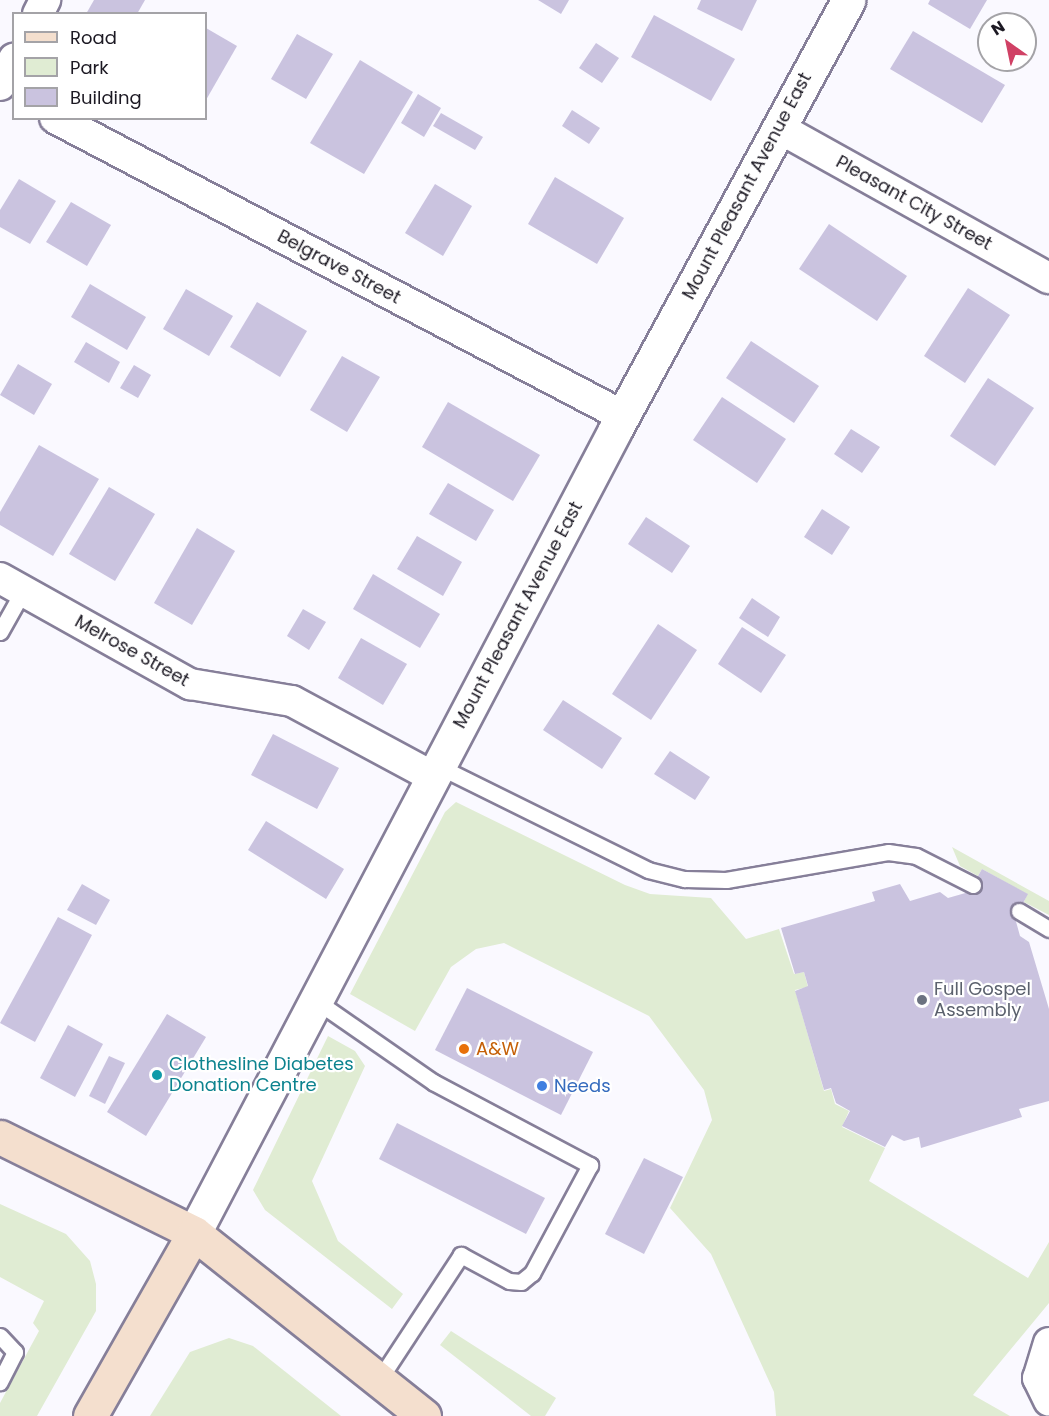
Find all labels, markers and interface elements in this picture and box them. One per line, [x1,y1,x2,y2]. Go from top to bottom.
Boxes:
legend [12,12,207,120]
north arrow [977,12,1037,72]
text: N [987,15,1009,41]
text: Road [70,25,117,50]
text: Park [70,55,109,80]
street label: Mount Pleasant Avenue East [678,69,816,303]
text: Building [70,85,142,110]
street label: Pleasant City Street [832,151,996,255]
street label: Belgrave Street [274,225,404,309]
street label: Mount Pleasant Avenue East [449,498,587,732]
street label: Melrose Street [71,611,193,691]
place label: Full Gospel Assembly [934,979,1031,1022]
marker: Full Gospel Assembly [915,993,929,1007]
place label: A&W [476,1038,519,1060]
marker: A&W [457,1042,471,1056]
place label: Clothesline Diabetes Donation Centre [169,1054,354,1096]
marker: Clothesline Diabetes Donation Centre [150,1068,164,1082]
place label: Needs [554,1075,611,1097]
marker: Needs [535,1079,549,1093]

